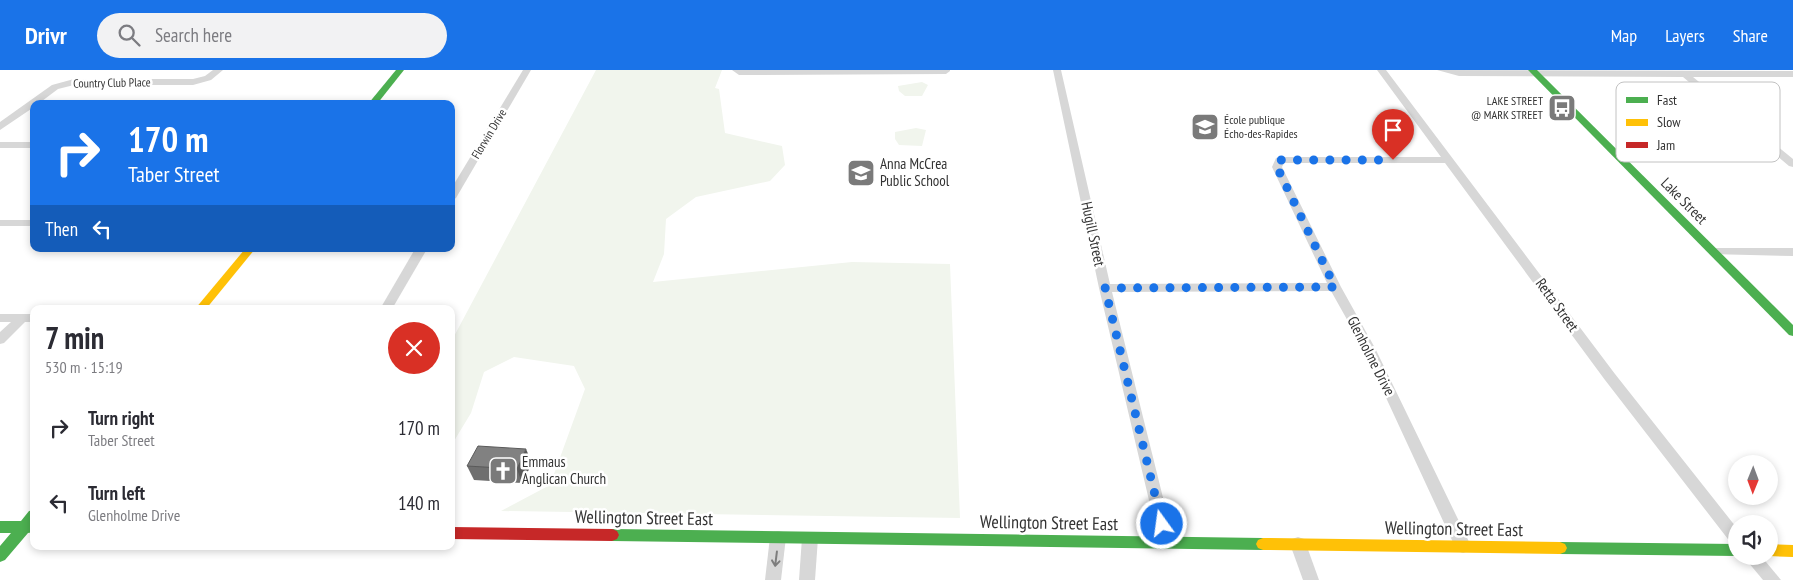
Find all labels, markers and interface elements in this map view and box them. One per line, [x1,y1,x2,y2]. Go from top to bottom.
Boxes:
search box [97,13,447,58]
text: Drivr [25,20,67,51]
icon: search [115,21,143,49]
text: Search here [155,23,232,47]
text: Map [1611,24,1637,47]
text: Layers [1665,24,1705,47]
text: Share [1733,24,1768,47]
street label: Country Club Place [73,74,151,91]
legend [1616,82,1780,162]
text: Fast [1657,91,1677,109]
place label: LAKE STREET @ MARK STREET [1471,93,1544,122]
bus stop icon: LAKE STREET @ MARK STREET [1547,93,1577,123]
street label: Florwin Drive [468,106,509,161]
pin [1372,109,1414,160]
school or university icon: École publique Écho-des-Rapides [1190,112,1220,142]
place label: École publique Écho-des-Rapides [1224,112,1298,141]
text: Slow [1657,113,1681,131]
text: 170 m [128,116,209,162]
icon: arrive [1379,116,1407,144]
icon: right [45,120,110,185]
text: Jam [1656,136,1675,154]
place label: Anna McCrea Public School [880,154,950,190]
school or university icon: Anna McCrea Public School [846,158,876,188]
text: Taber Street [128,160,220,188]
street label: Lake Street [1657,173,1712,228]
street label: Hugill Street [1077,200,1110,268]
icon: left [88,215,116,243]
text: Then [45,217,78,241]
street label: Retta Street [1532,274,1583,335]
street label: Glenholme Drive [1343,313,1400,399]
text: 7 min [45,318,104,357]
button: close [388,322,440,374]
text: 530 m · 15:19 [45,357,123,377]
text: Turn right [88,406,154,430]
icon: right [45,414,73,442]
text: 170 m [398,416,440,440]
text: Taber Street [88,430,155,450]
place label: Emmaus Anglican Church [522,452,606,488]
north arrow [1728,455,1778,505]
map controls [1728,455,1778,565]
church icon: Emmaus Anglican Church [488,456,518,486]
text: Turn left [88,481,145,505]
icon: left [45,489,73,517]
text: 140 m [398,491,440,515]
position arrow [1135,497,1187,549]
text: Glenholme Drive [88,505,180,525]
street label: Wellington Street East [575,505,713,530]
street label: Wellington Street East [980,510,1118,535]
button: sound [1728,515,1778,565]
street label: Wellington Street East [1385,516,1523,541]
one-way arrow [770,550,780,566]

